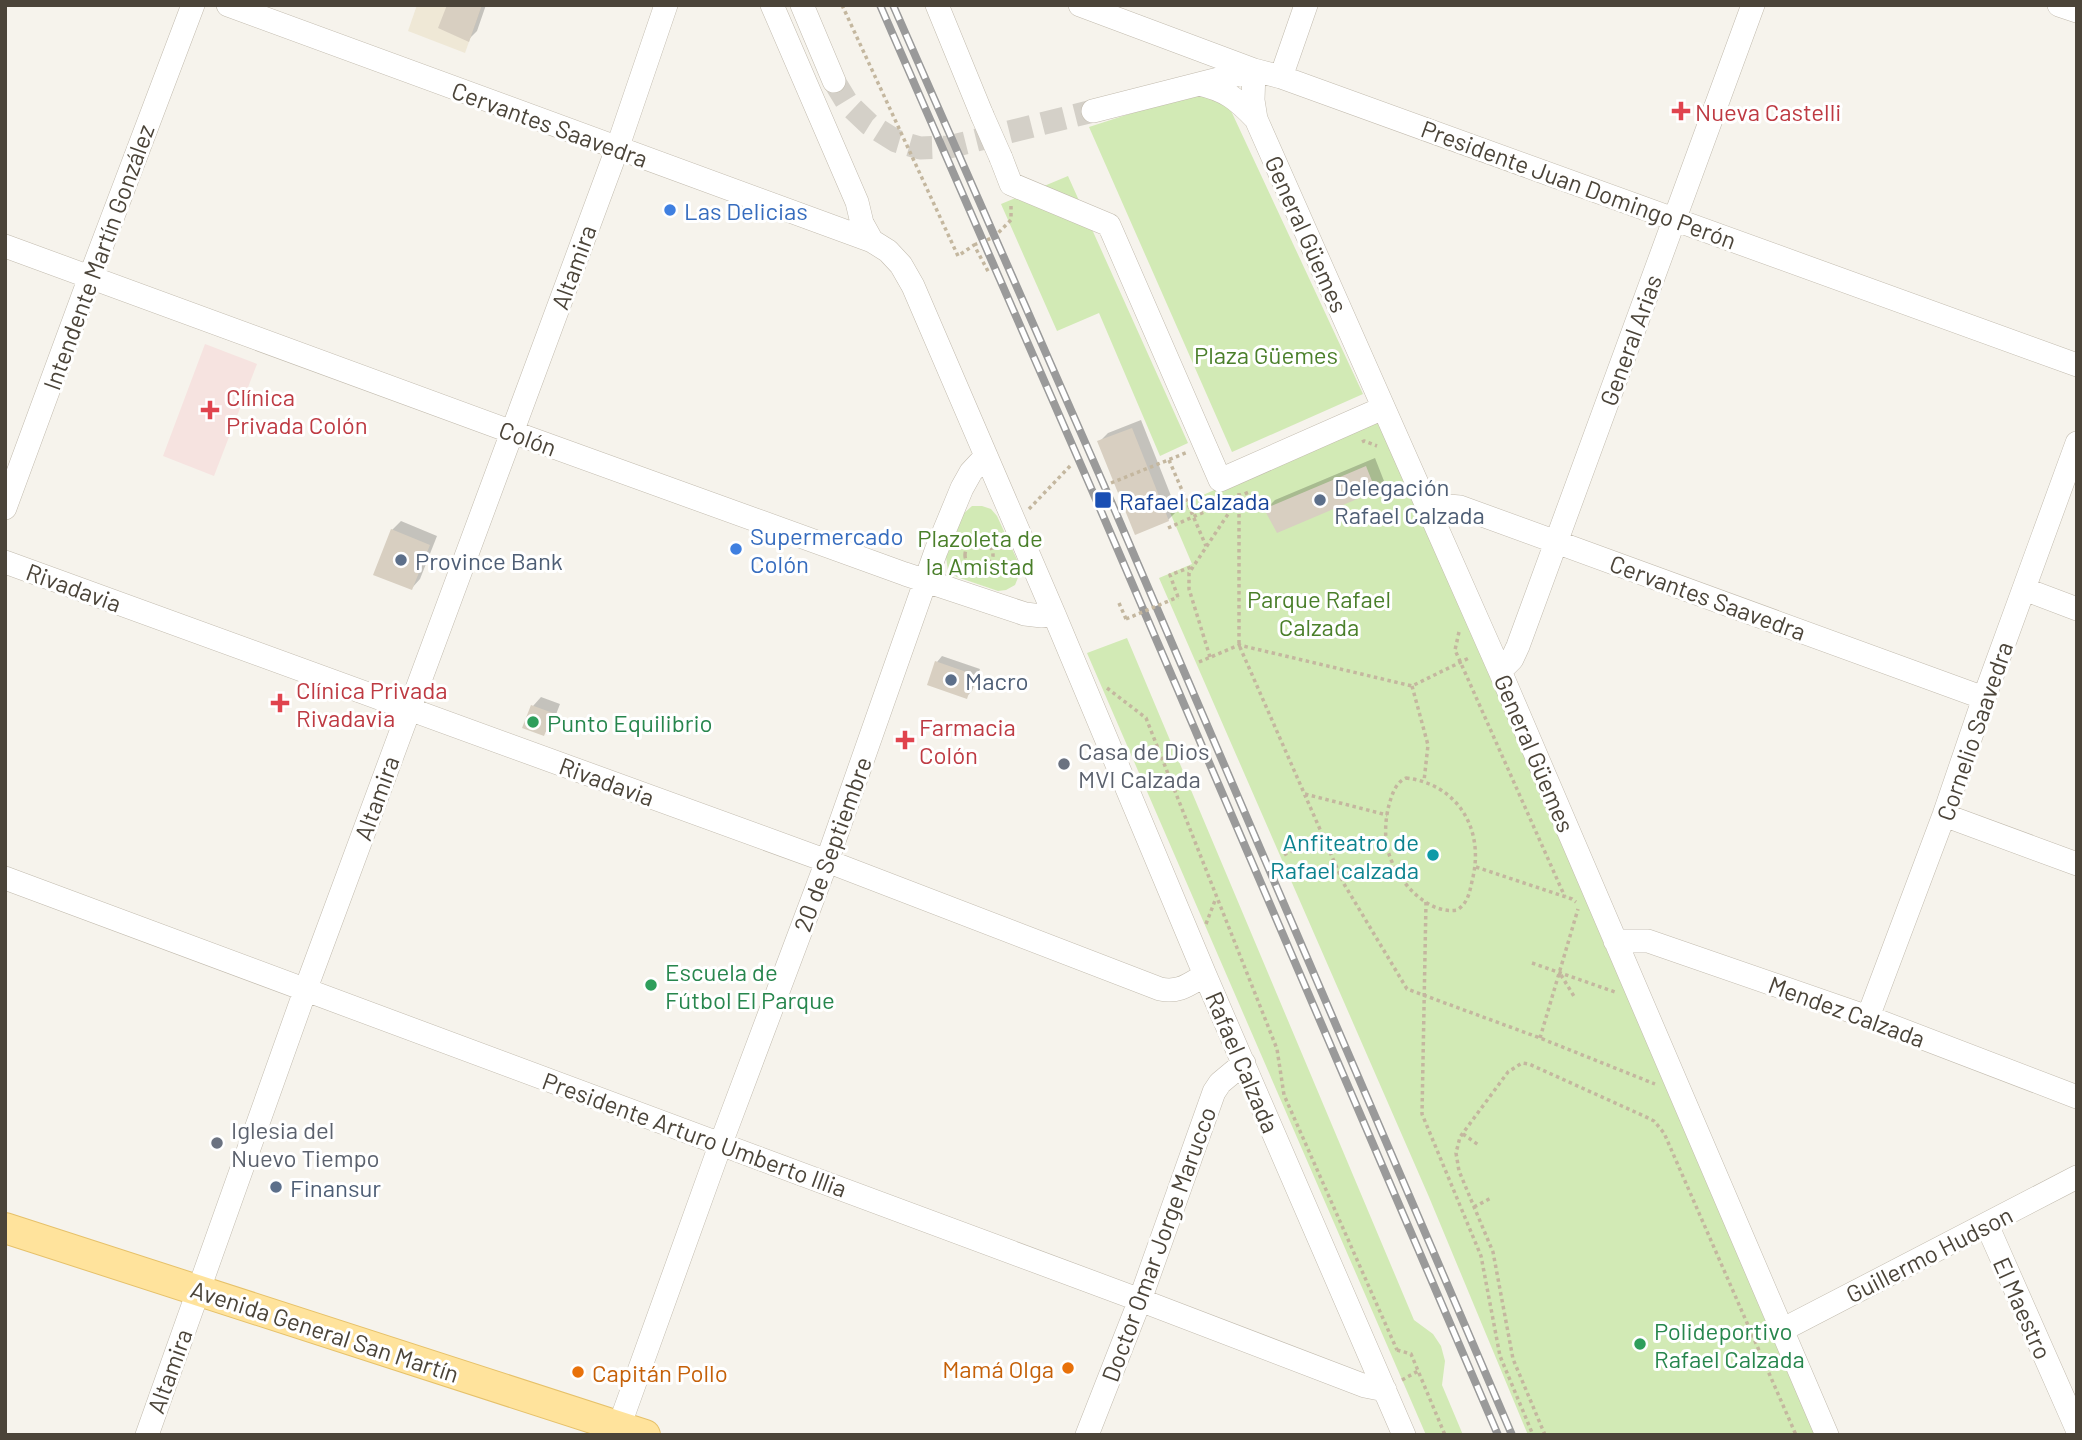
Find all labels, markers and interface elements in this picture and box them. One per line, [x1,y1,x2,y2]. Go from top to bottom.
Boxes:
street label: Cervantes Saavedra [448,75,652,173]
place label: Nueva Castelli [1695,97,1841,126]
marker: Nueva Castelli [1673,103,1689,119]
street label: Presidente Juan Domingo Perón [1418,113,1740,255]
street label: Intendente Martín González [36,120,160,394]
street label: General Güemes [1259,151,1355,317]
place label: Las Delicias [684,196,808,225]
marker: Las Delicias [662,202,678,218]
street label: Altamira [544,221,602,313]
street label: General Arias [1593,270,1667,410]
park label: Plaza Güemes [1194,340,1338,369]
place label: Clínica Privada Colón [226,382,368,439]
marker: Clínica Privada Colón [200,400,220,420]
street label: Colón [495,414,561,462]
place label: Delegación Rafael Calzada [1334,472,1485,529]
place label: Rafael Calzada [1119,486,1270,515]
marker: Rafael Calzada [1093,490,1113,510]
marker: Delegación Rafael Calzada [1312,492,1328,508]
place label: Supermercado Colón [750,521,904,578]
park label: Plazoleta de la Amistad [917,523,1043,580]
marker: Supermercado Colón [728,541,744,557]
place label: Province Bank [415,546,563,575]
street label: Cervantes Saavedra [1606,548,1810,646]
marker: Province Bank [393,552,409,568]
street label: Rivadavia [22,556,126,618]
park label: Parque Rafael Calzada [1247,584,1391,641]
street label: Cornelio Saavedra [1930,638,2018,824]
place label: Macro [965,666,1029,695]
street label: General Güemes [1489,670,1581,836]
marker: Macro [943,672,959,688]
place label: Clínica Privada Rivadavia [296,675,448,732]
marker: Clínica Privada Rivadavia [270,693,290,713]
place label: Punto Equilibrio [547,708,713,737]
place label: Farmacia Colón [919,712,1016,769]
marker: Punto Equilibrio [525,714,541,730]
marker: Farmacia Colón [897,732,913,748]
place label: Casa de Dios MVI Calzada [1078,736,1210,793]
street label: Rivadavia [555,750,659,812]
street label: Altamira [347,752,405,844]
street label: 20 de Septiembre [787,753,877,935]
marker: Casa de Dios MVI Calzada [1056,756,1072,772]
place label: Anfiteatro de Rafael calzada [1270,827,1419,884]
marker: Anfiteatro de Rafael calzada [1425,847,1441,863]
place label: Escuela de Fútbol El Parque [665,957,835,1014]
street label: Mendez Calzada [1765,969,1929,1053]
marker: Escuela de Fútbol El Parque [643,977,659,993]
street label: Rafael Calzada [1200,987,1286,1137]
street label: Presidente Arturo Umberto Illia [539,1065,851,1203]
street label: Doctor Omar Jorge Marucco [1095,1102,1221,1386]
place label: Iglesia del Nuevo Tiempo [231,1115,380,1172]
marker: Iglesia del Nuevo Tiempo [209,1135,225,1151]
place label: Finansur [290,1173,381,1202]
marker: Finansur [268,1179,284,1195]
street label: Guillermo Hudson [1841,1200,2017,1308]
street label: El Maestro [1988,1252,2058,1364]
street label: Avenida General San Martín [187,1274,463,1388]
place label: Polideportivo Rafael Calzada [1654,1316,1805,1373]
street label: Altamira [140,1325,198,1417]
marker: Polideportivo Rafael Calzada [1632,1336,1648,1352]
place label: Mamá Olga [942,1354,1054,1383]
place label: Capitán Pollo [592,1358,728,1387]
marker: Mamá Olga [1060,1360,1076,1376]
marker: Capitán Pollo [570,1364,586,1380]

